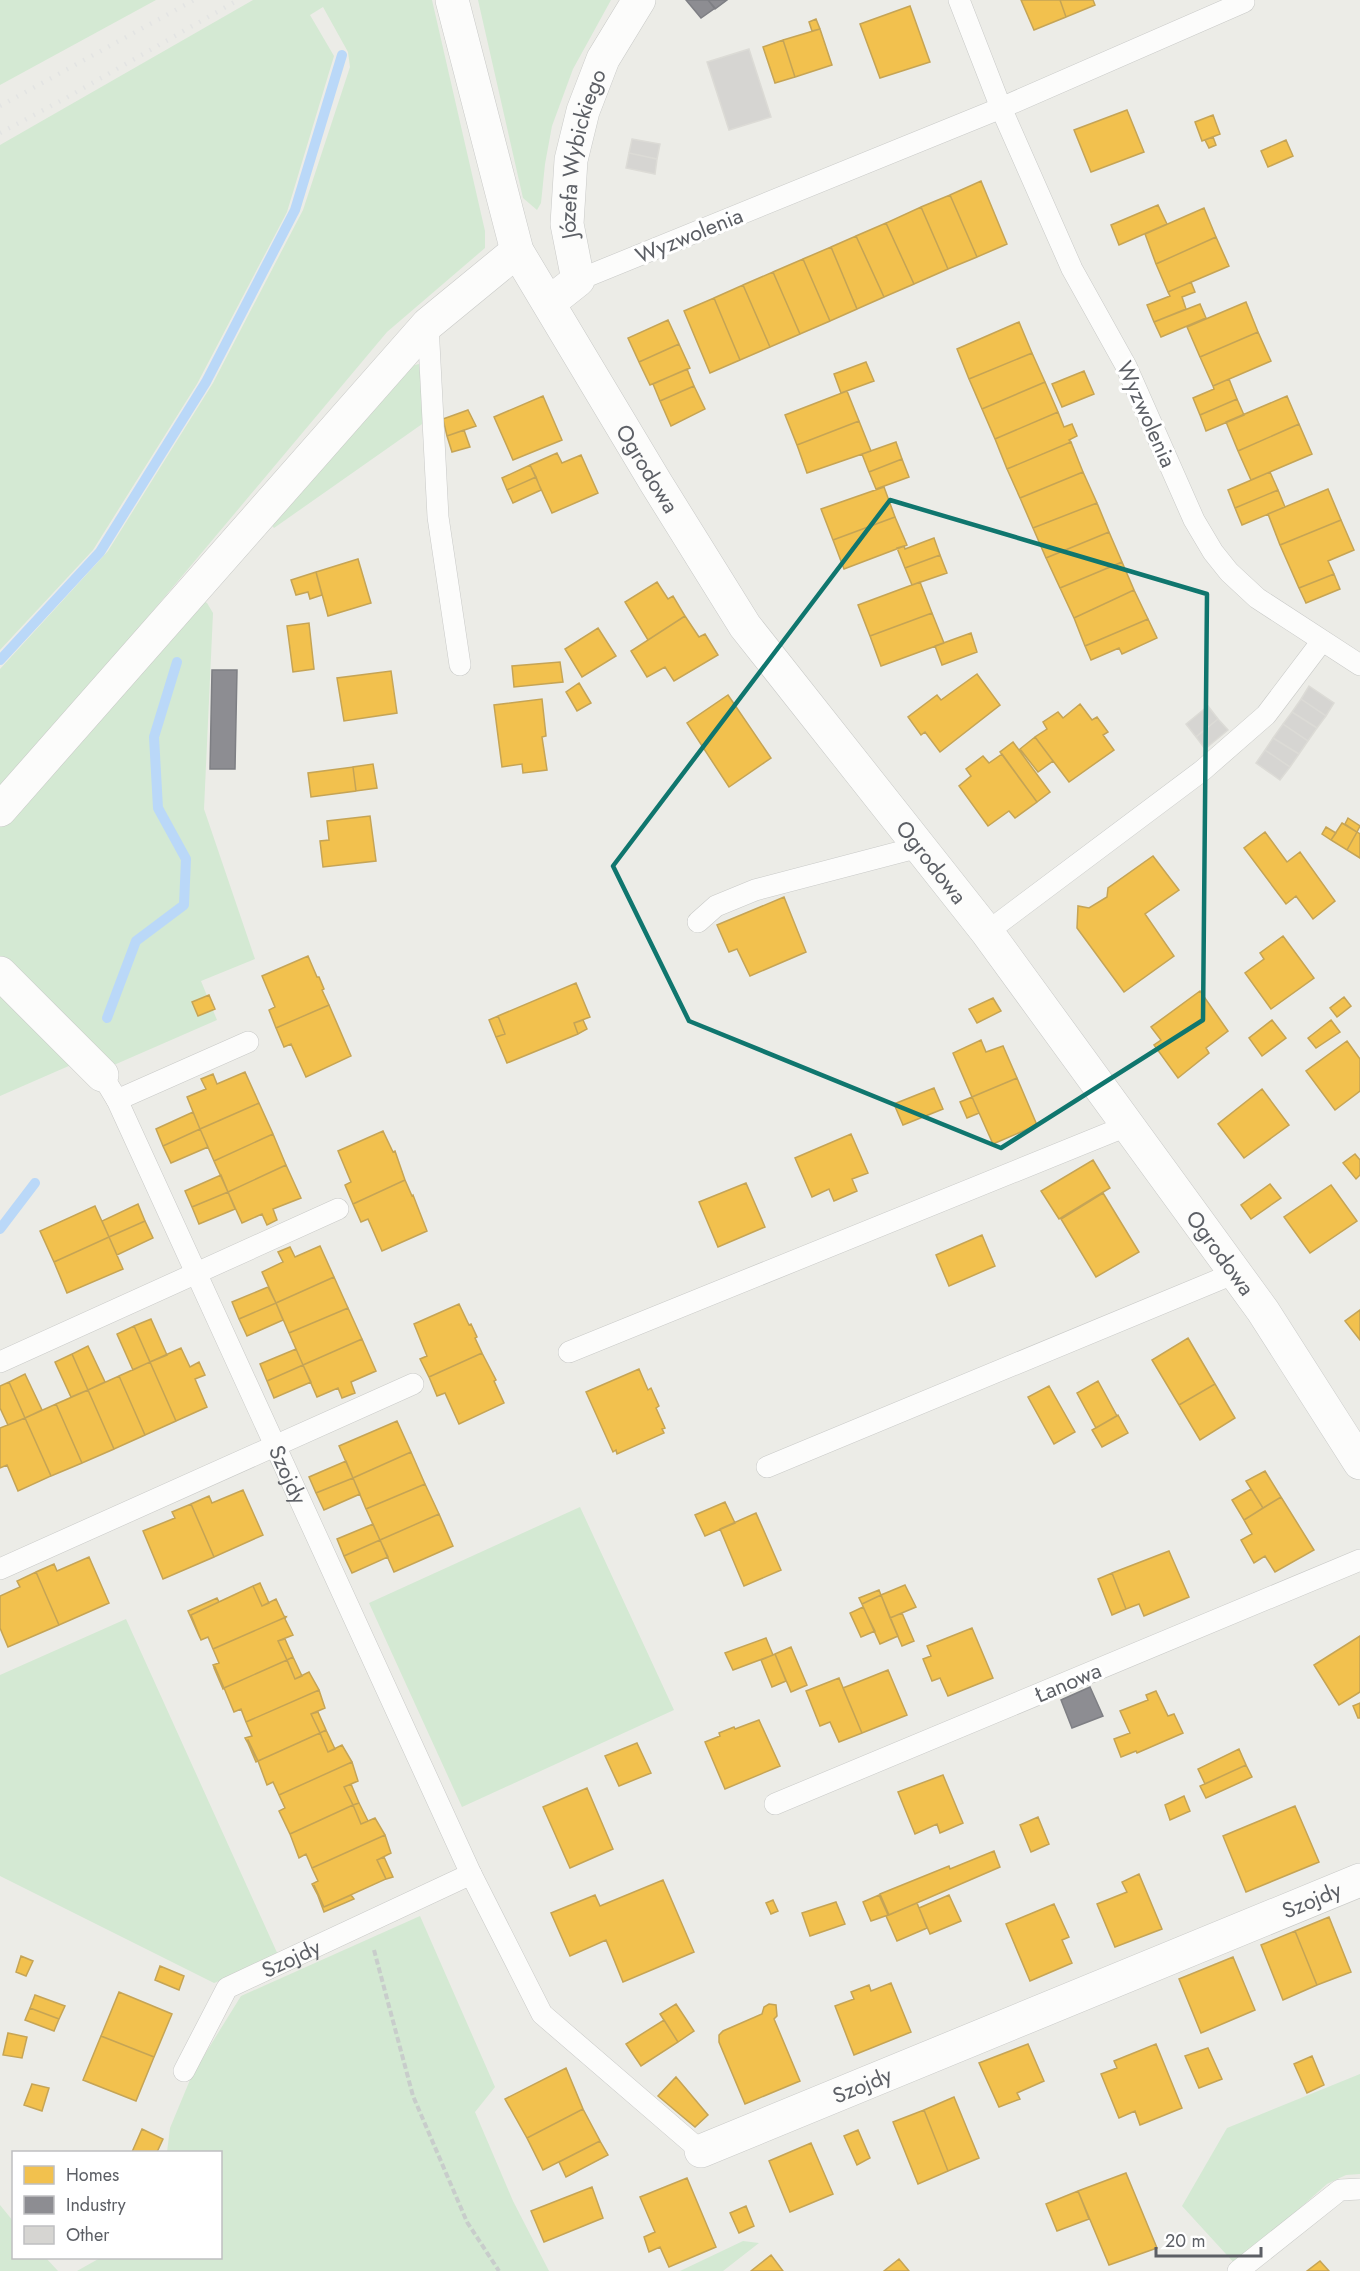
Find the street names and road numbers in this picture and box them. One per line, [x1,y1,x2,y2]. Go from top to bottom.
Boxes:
street label: Józefa Wybickiego [551,64,614,244]
street label: Wyzwolenia [630,199,748,271]
street label: Wyzwolenia [1109,356,1185,472]
street label: Ogrodowa [608,418,687,519]
street label: Ogrodowa [888,813,975,911]
street label: Ogrodowa [1178,1203,1263,1302]
street label: Szojdy [261,1440,316,1509]
street label: Łanowa [1029,1654,1106,1711]
street label: Szojdy [1277,1873,1346,1927]
street label: Szojdy [256,1930,326,1986]
street label: Szojdy [827,2058,897,2111]

